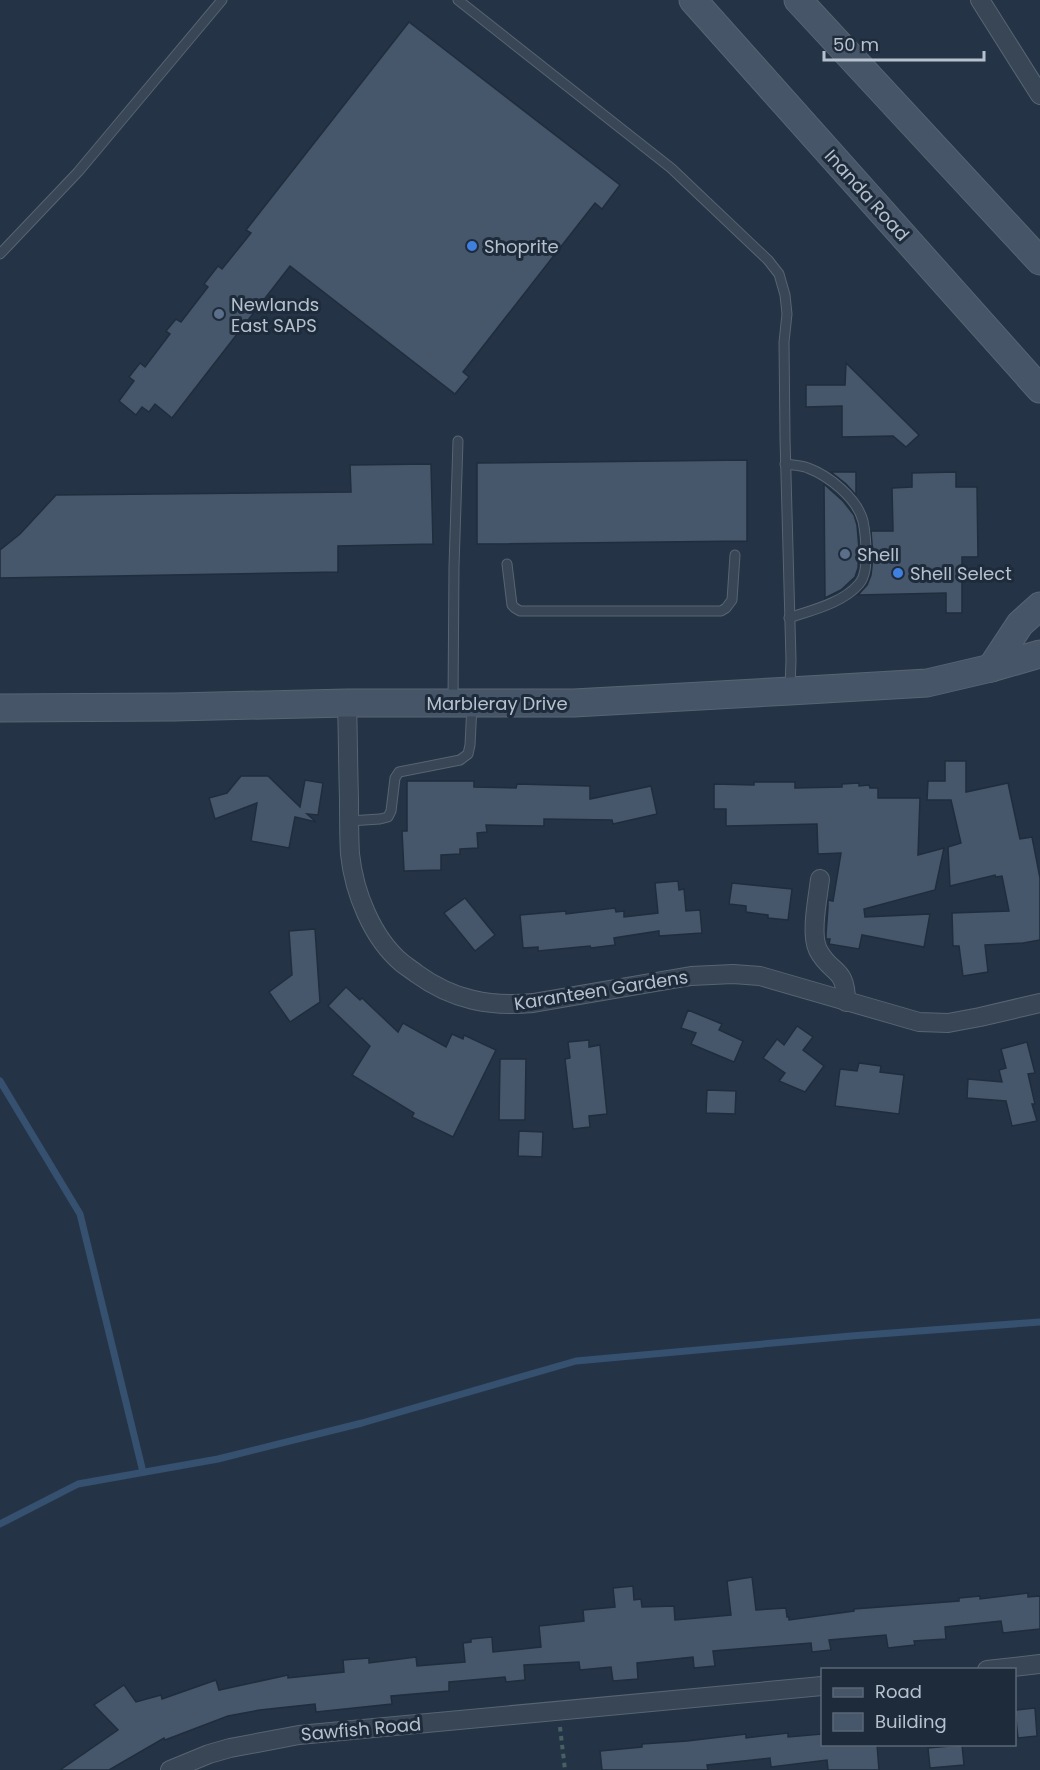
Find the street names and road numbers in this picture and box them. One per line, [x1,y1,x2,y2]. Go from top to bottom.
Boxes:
street label: Inanda Road [819,144,915,246]
street label: Marbleray Drive [426,691,568,716]
street label: Karanteen Gardens [512,964,690,1016]
street label: Sawfish Road [300,1711,422,1747]

